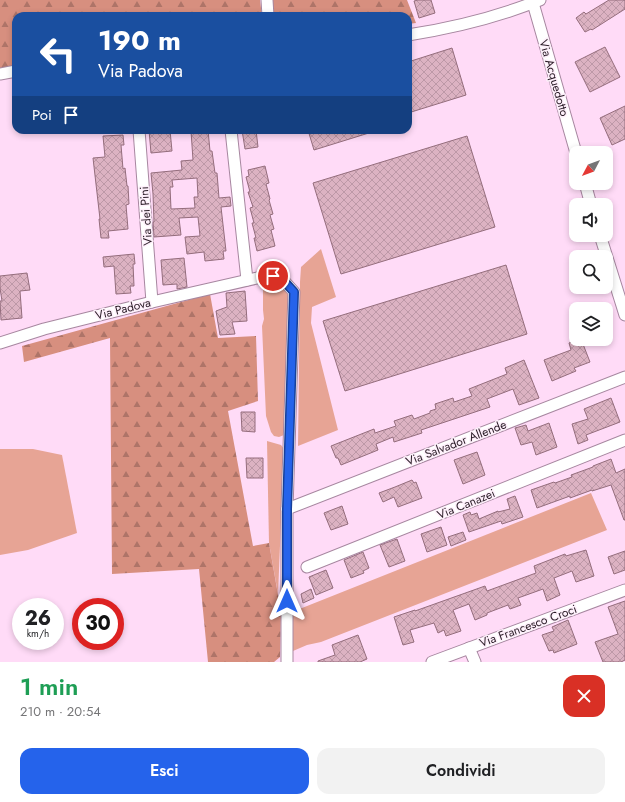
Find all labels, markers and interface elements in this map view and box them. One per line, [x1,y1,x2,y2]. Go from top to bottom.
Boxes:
text: 190 m [98,20,181,61]
icon: left [32,28,84,80]
street label: Via Acquedotto [534,38,574,119]
text: Via Padova [98,58,183,84]
text: Poi [32,104,52,126]
icon: arrive [60,104,82,126]
north arrow [569,146,613,190]
map controls [569,146,613,346]
street label: Via dei Pini [135,186,157,246]
button: sound [569,198,613,242]
button: search [569,250,613,294]
pin [256,259,290,293]
icon: arrive [262,265,284,287]
street label: Via Padova [93,293,153,325]
button: layers [569,302,613,346]
street label: Via Salvador Allende [403,415,509,471]
street label: Via Canazei [434,484,498,524]
position arrow [266,580,308,622]
speed limit sign: 30 [72,598,124,650]
street label: Via Francesco Croci [477,600,579,652]
text: 26 [25,604,51,633]
text: km/h [27,626,49,641]
text: 1 min [20,669,78,704]
button: close [563,675,605,717]
text: 210 m · 20:54 [20,702,101,721]
button: Esci [20,748,309,794]
button: Condividi [317,748,605,794]

